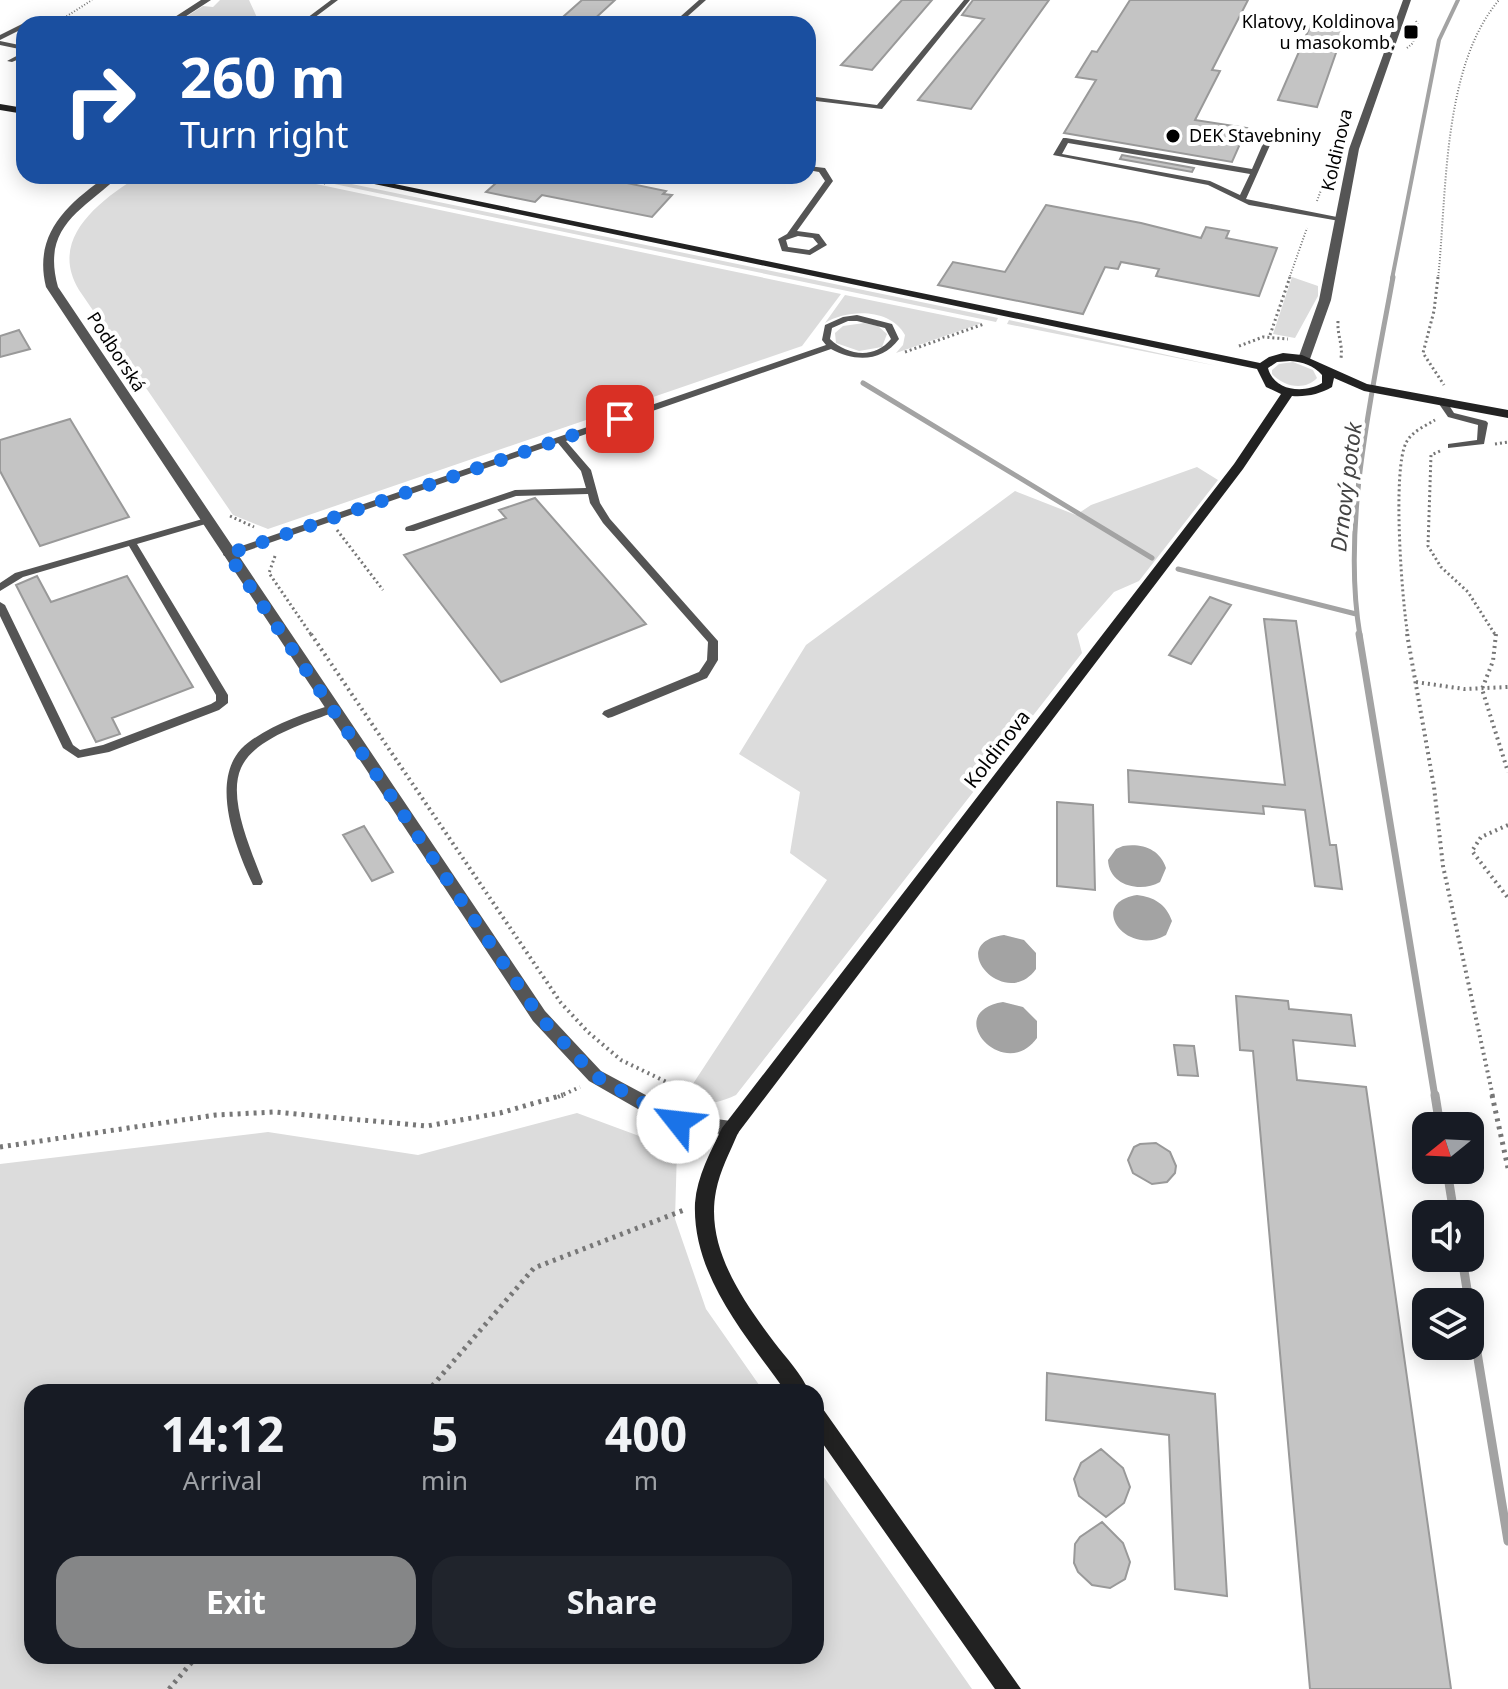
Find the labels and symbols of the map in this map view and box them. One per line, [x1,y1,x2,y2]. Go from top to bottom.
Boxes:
place label: Klatovy, Koldinova u masokomb. [1242,9,1395,54]
marker: Klatovy, Koldinova u masokomb. [1402,23,1420,41]
street label: Koldinova [1315,106,1357,193]
place label: DEK Stavebniny [1189,123,1322,147]
marker: DEK Stavebniny [1164,127,1182,145]
street label: Podborská [82,307,152,396]
pin [586,385,654,453]
water label: Drnový potok [1322,419,1368,553]
street label: Koldinova [957,704,1036,793]
position arrow [636,1080,720,1164]
north arrow [1412,1112,1484,1184]

